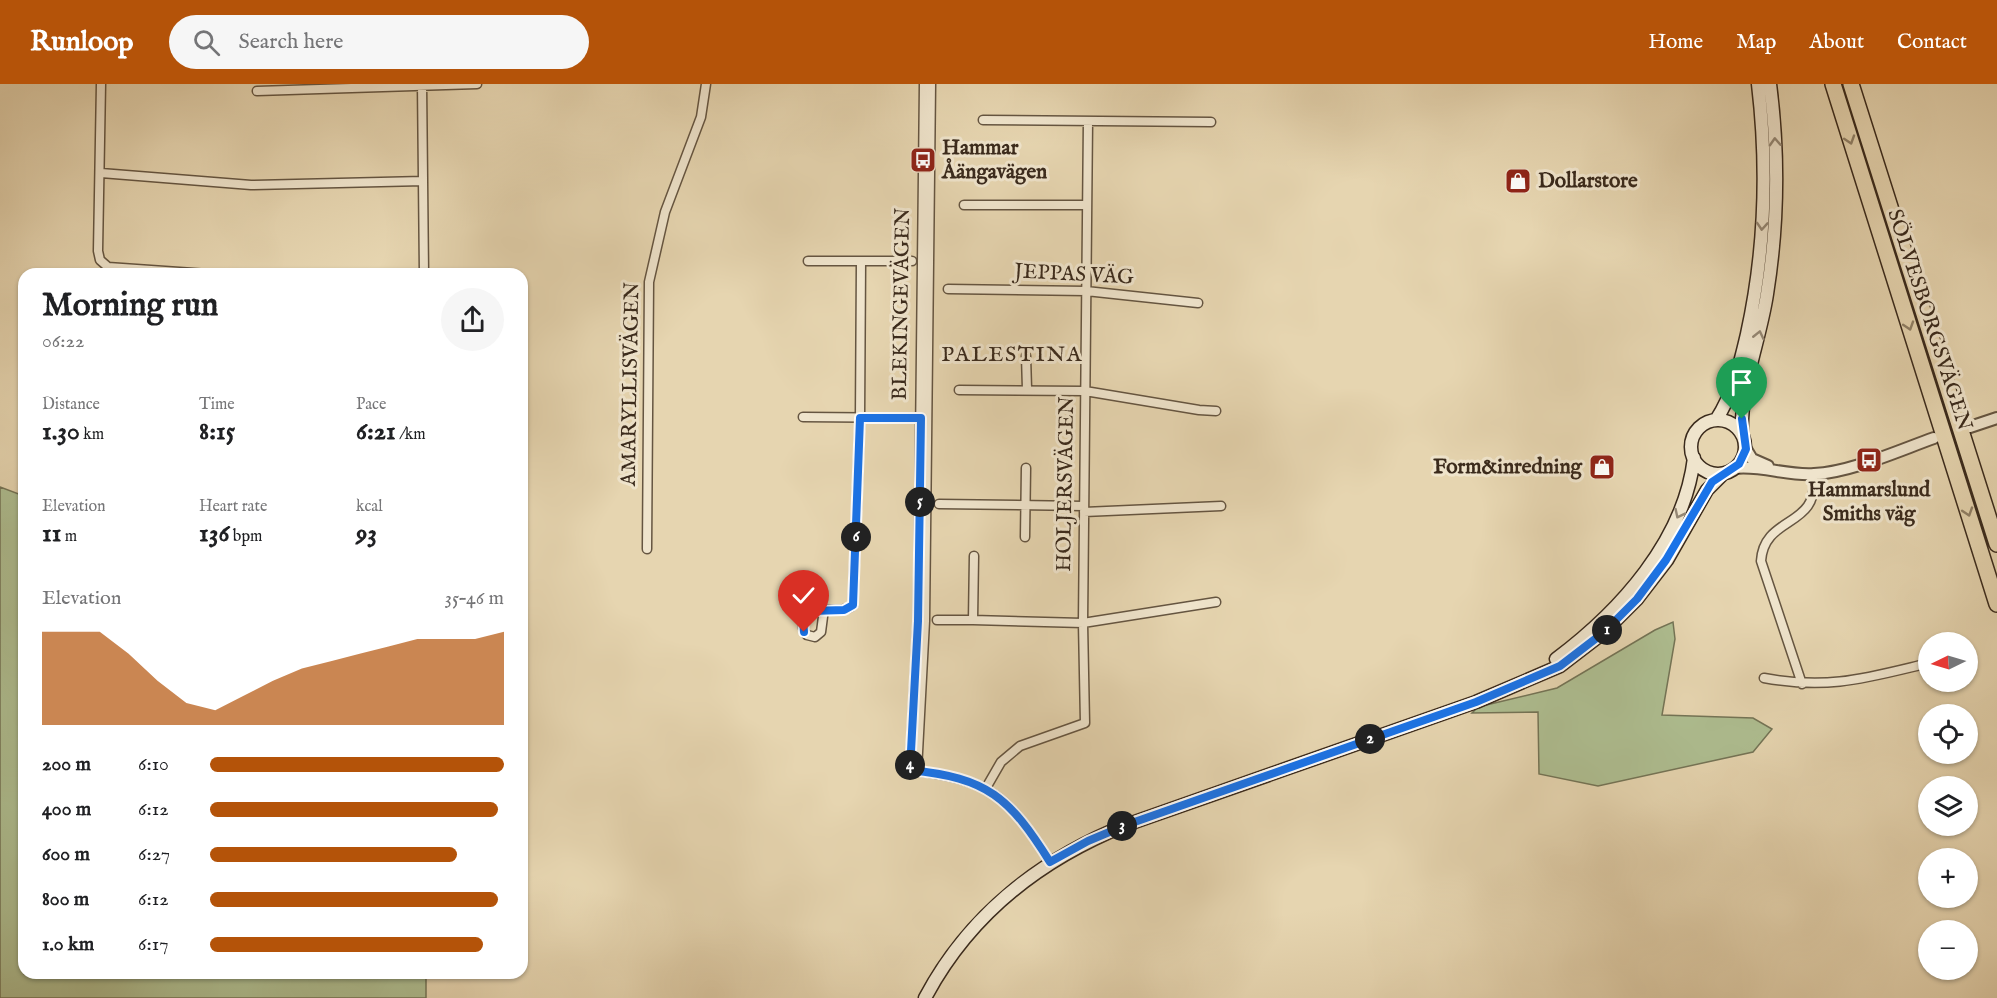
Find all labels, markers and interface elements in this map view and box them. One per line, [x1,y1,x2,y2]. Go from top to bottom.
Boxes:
search box [169,15,589,69]
text: Runloop [30,25,133,60]
icon: search [190,26,223,59]
text: Search here [238,28,343,56]
text: Home [1648,29,1703,56]
text: Map [1736,29,1776,56]
text: About [1809,29,1864,56]
text: Contact [1897,29,1967,56]
one-way arrow [1843,134,1855,145]
place label: Hammar Åängavägen [941,135,1047,186]
one-way arrow [1769,137,1782,146]
bus stop icon: Hammar Åängavägen [908,145,938,175]
shop icon: Dollarstore [1503,166,1533,196]
place label: Dollarstore [1538,168,1638,195]
street label: SÖLVESBORGSVÄGEN [1880,206,1979,434]
street label: BLEKINGEVÄGEN [886,207,917,401]
one-way arrow [1756,222,1769,231]
street label: JEPPAS VÄG [1012,257,1135,292]
street label: AMARYLLISVÄGEN [615,282,646,487]
text: Morning run [42,285,218,327]
button: share [441,288,504,351]
one-way arrow [1902,320,1914,331]
text: 06:22 [42,329,84,354]
one-way arrow [1752,331,1765,341]
district label: PALESTINA [941,341,1083,369]
pin [1716,357,1767,419]
icon: arrive [1725,366,1758,399]
text: Distance [42,395,100,415]
text: Time [199,395,235,415]
text: Pace [356,395,386,415]
street label: HOLJERSVÄGEN [1050,396,1081,572]
text: 1.30 [42,415,80,448]
text: 8:15 [199,415,235,448]
text: 6:21 [356,415,396,448]
text: km [80,425,104,445]
text: /km [396,425,426,445]
bus stop icon: Hammarslund Smiths väg [1854,445,1884,475]
shop icon: Form&inredning [1587,452,1617,482]
place label: Form&inredning [1433,454,1583,481]
place label: Hammarslund Smiths väg [1808,477,1931,528]
pin: 5 [905,487,935,517]
text: 5 [917,492,923,512]
text: Elevation [42,497,105,517]
text: Heart rate [199,497,267,517]
text: kcal [356,497,383,517]
one-way arrow [1961,506,1973,517]
one-way arrow [1674,508,1686,519]
text: 11 [42,517,61,550]
text: 136 [199,517,229,550]
text: 93 [356,517,377,550]
pin: 6 [841,522,871,552]
text: m [61,527,77,547]
text: bpm [229,527,262,547]
text: 6 [853,527,859,547]
pin [778,570,829,632]
icon: check [787,579,820,612]
text: Elevation [42,586,121,611]
text: 35–46 m [445,586,504,611]
pin: 1 [1592,615,1622,645]
text: 1 [1604,620,1610,640]
north arrow [1918,632,1978,692]
map controls [1918,632,1978,980]
button: locate [1918,704,1978,764]
pin: 2 [1355,724,1385,754]
text: 2 [1366,729,1374,749]
pin: 4 [895,750,925,780]
text: 200 m [42,752,91,777]
text: 6:10 [138,752,169,777]
text: 4 [906,755,914,775]
button: layers [1918,776,1978,836]
text: 400 m [42,797,91,822]
text: 6:12 [138,797,169,822]
pin: 3 [1107,811,1137,841]
text: 3 [1119,816,1125,836]
text: 600 m [42,842,90,867]
text: 6:27 [138,842,170,867]
button: + [1918,848,1978,908]
text: 800 m [42,887,89,912]
text: 6:12 [138,887,169,912]
button: − [1918,920,1978,980]
text: 1.0 km [42,932,94,957]
text: 6:17 [138,932,169,957]

